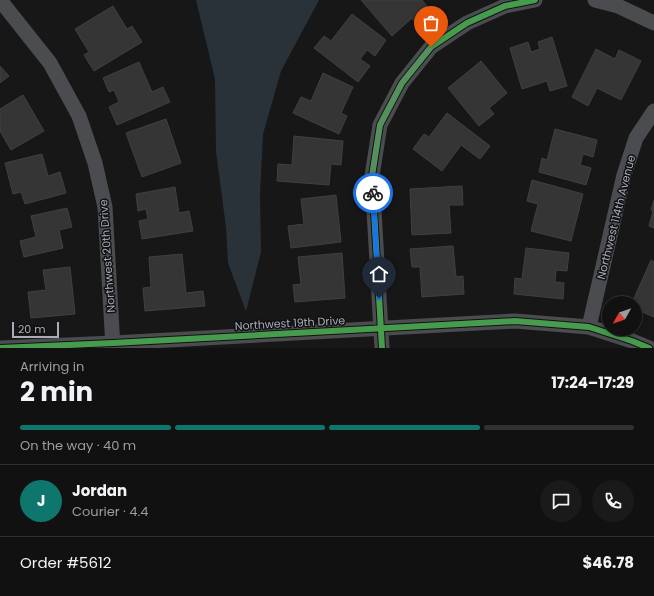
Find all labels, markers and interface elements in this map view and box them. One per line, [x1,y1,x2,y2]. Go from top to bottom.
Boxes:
pin [414,6,448,47]
icon: bag [420,12,442,34]
street label: Northwest 114th Avenue [593,153,639,281]
courier [353,173,393,213]
icon: bike [362,182,384,204]
street label: Northwest 20th Drive [95,199,119,313]
pin [362,257,396,298]
icon: home [368,263,390,285]
north arrow [602,296,642,336]
map controls [602,296,642,336]
street label: Northwest 19th Drive [234,312,346,334]
scale bar [12,320,59,339]
text: 20 m [18,321,46,337]
text: Arriving in [20,357,84,376]
text: 17:24–17:29 [551,372,634,393]
text: 2 min [20,374,93,410]
text: On the way · 40 m [20,436,136,455]
text: Jordan [72,480,127,501]
button: chat [540,480,582,522]
button: phone [592,480,634,522]
text: J [37,490,45,511]
text: Courier · 4.4 [72,502,148,521]
text: Order #5612 [20,552,111,573]
text: $46.78 [582,552,634,573]

